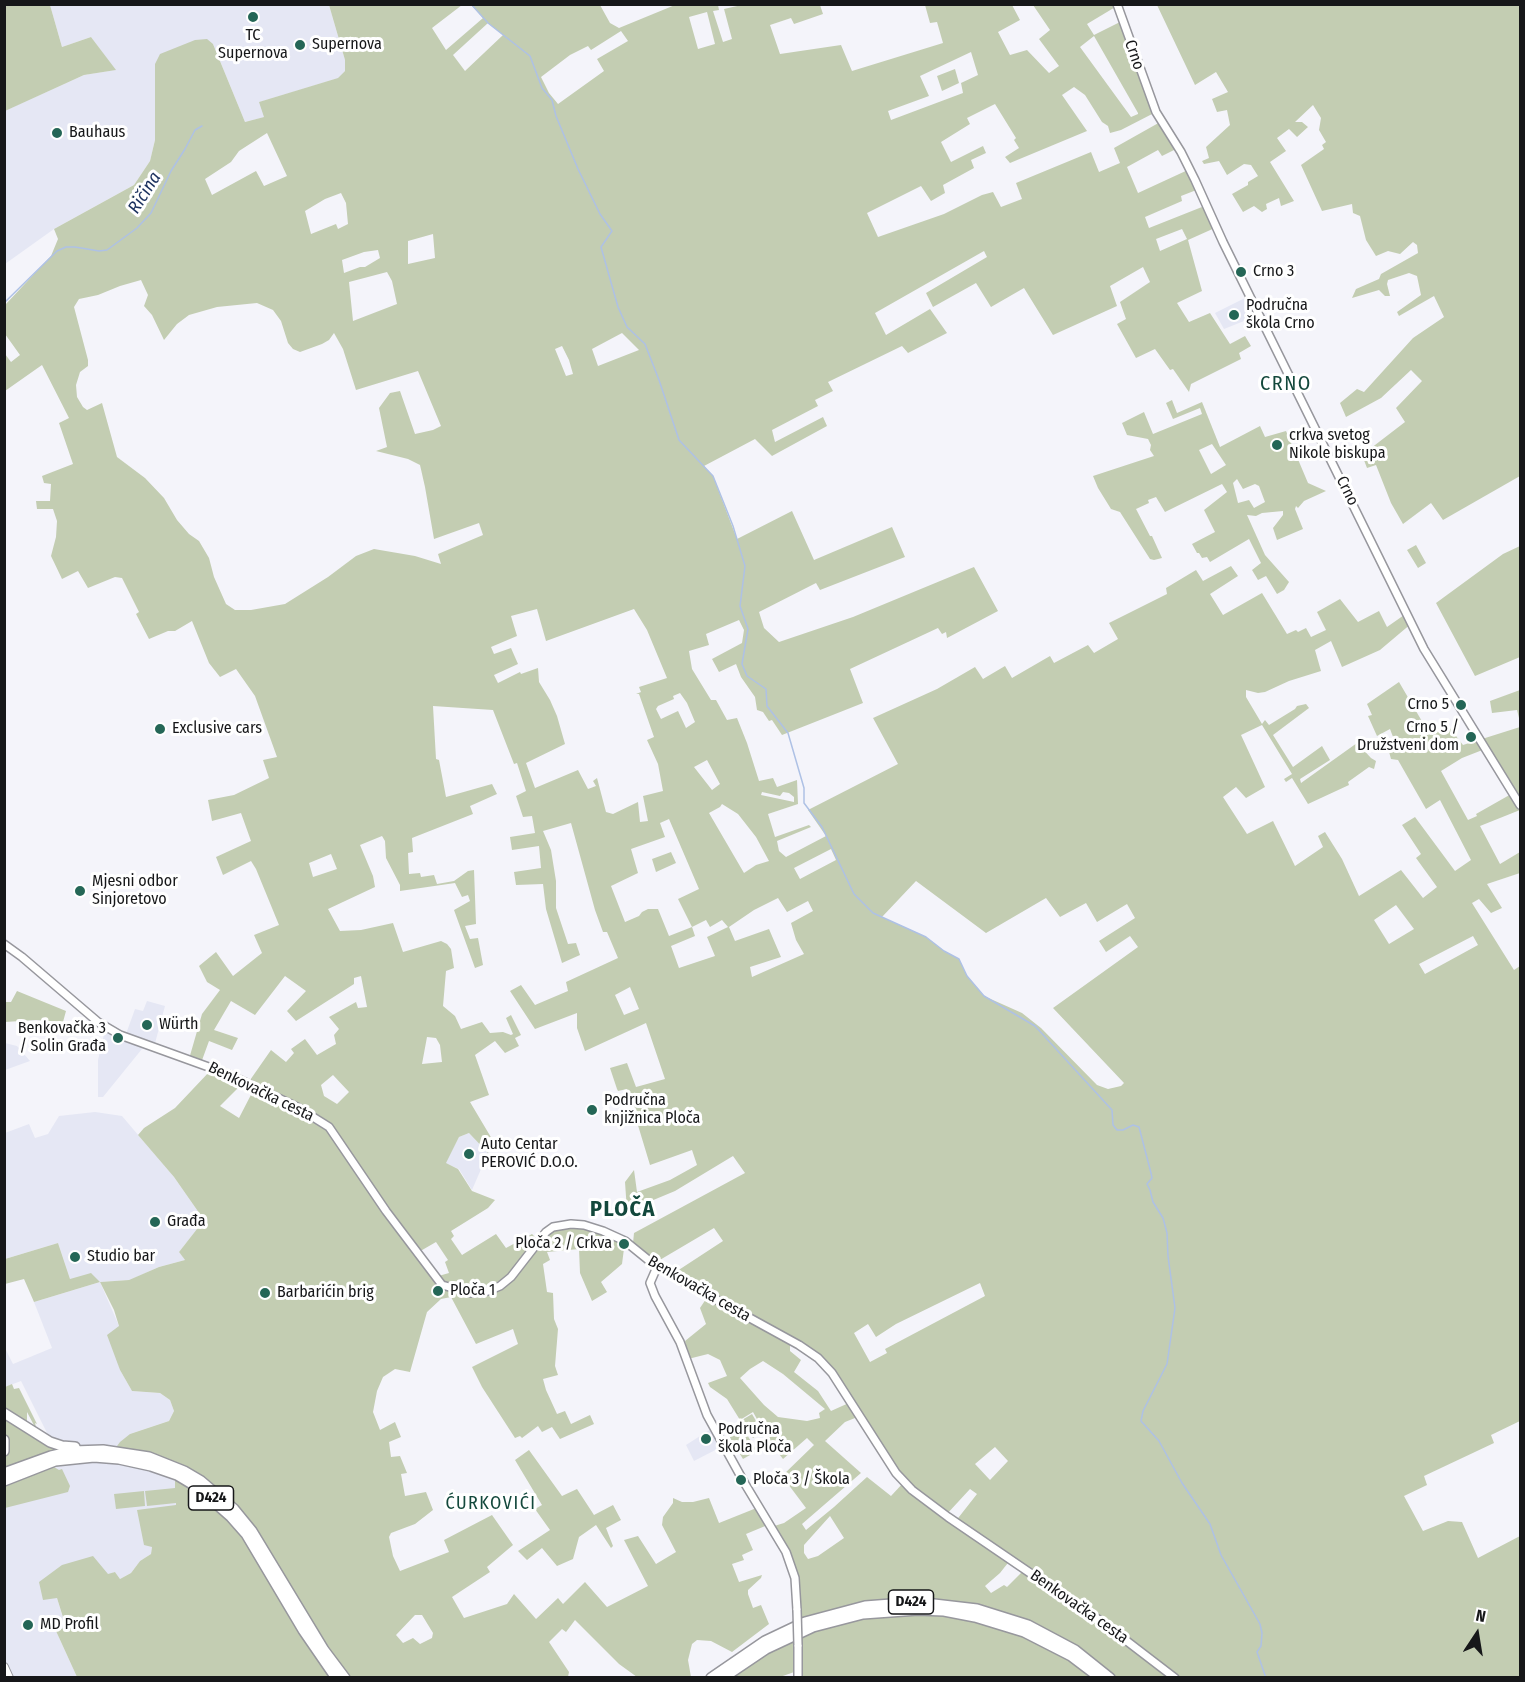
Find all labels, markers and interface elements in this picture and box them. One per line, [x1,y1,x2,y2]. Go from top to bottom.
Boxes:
marker: TC Supernova [246,10,260,24]
place label: TC Supernova [218,26,288,64]
place label: Supernova [312,35,382,55]
marker: Supernova [293,38,307,52]
street label: Crno [1120,38,1148,72]
place label: Bauhaus [69,123,125,143]
marker: Bauhaus [50,126,64,140]
water label: Ričina [124,168,166,218]
place label: Crno 3 [1253,262,1294,282]
marker: Crno 3 [1234,265,1248,279]
place label: Područna škola Crno [1246,296,1315,334]
marker: Područna škola Crno [1227,308,1241,322]
district label: CRNO [1260,372,1312,396]
place label: crkva svetog Nikole biskupa [1289,426,1386,464]
marker: crkva svetog Nikole biskupa [1270,438,1284,452]
street label: Crno [1332,473,1362,509]
place label: Crno 5 [1408,695,1449,715]
marker: Crno 5 [1454,698,1468,712]
place label: Crno 5 / Družstveni dom [1357,718,1459,756]
place label: Exclusive cars [172,719,262,739]
marker: Exclusive cars [153,722,167,736]
marker: Crno 5 / Družstveni dom [1464,730,1478,744]
place label: Mjesni odbor Sinjoretovo [92,872,178,910]
marker: Mjesni odbor Sinjoretovo [73,884,87,898]
place label: Würth [159,1015,198,1035]
marker: Würth [140,1018,154,1032]
place label: Benkovačka 3 / Solin Građa [18,1019,106,1057]
marker: Benkovačka 3 / Solin Građa [111,1031,125,1045]
street label: Benkovačka cesta [205,1058,317,1126]
place label: Područna knjižnica Ploča [604,1091,700,1129]
marker: Područna knjižnica Ploča [585,1103,599,1117]
place label: Auto Centar PEROVIĆ D.O.O. [481,1135,578,1173]
marker: Auto Centar PEROVIĆ D.O.O. [462,1147,476,1161]
district label: PLOČA [590,1197,656,1223]
place label: Građa [167,1212,206,1232]
marker: Građa [148,1215,162,1229]
place label: Ploča 2 / Crkva [515,1234,612,1254]
marker: Ploča 2 / Crkva [617,1237,631,1251]
place label: Studio bar [87,1247,155,1267]
marker: Studio bar [68,1250,82,1264]
street label: Benkovačka cesta [644,1252,754,1326]
place label: Ploča 1 [450,1281,495,1301]
place label: Barbarićin brig [277,1283,374,1303]
marker: Ploča 1 [431,1284,445,1298]
marker: Barbarićin brig [258,1286,272,1300]
place label: Područna škola Ploča [718,1420,792,1458]
marker: Područna škola Ploča [699,1432,713,1446]
place label: Ploča 3 / Škola [753,1470,850,1490]
marker: Ploča 3 / Škola [734,1473,748,1487]
road number: D424 [188,1486,234,1510]
district label: ĆURKOVIĆI [445,1493,537,1515]
street label: Benkovačka cesta [1026,1566,1132,1648]
road number: D424 [888,1590,934,1614]
north arrow [1447,1604,1507,1664]
text: N [1474,1606,1488,1626]
place label: MD Profil [40,1615,99,1635]
marker: MD Profil [21,1618,35,1632]

